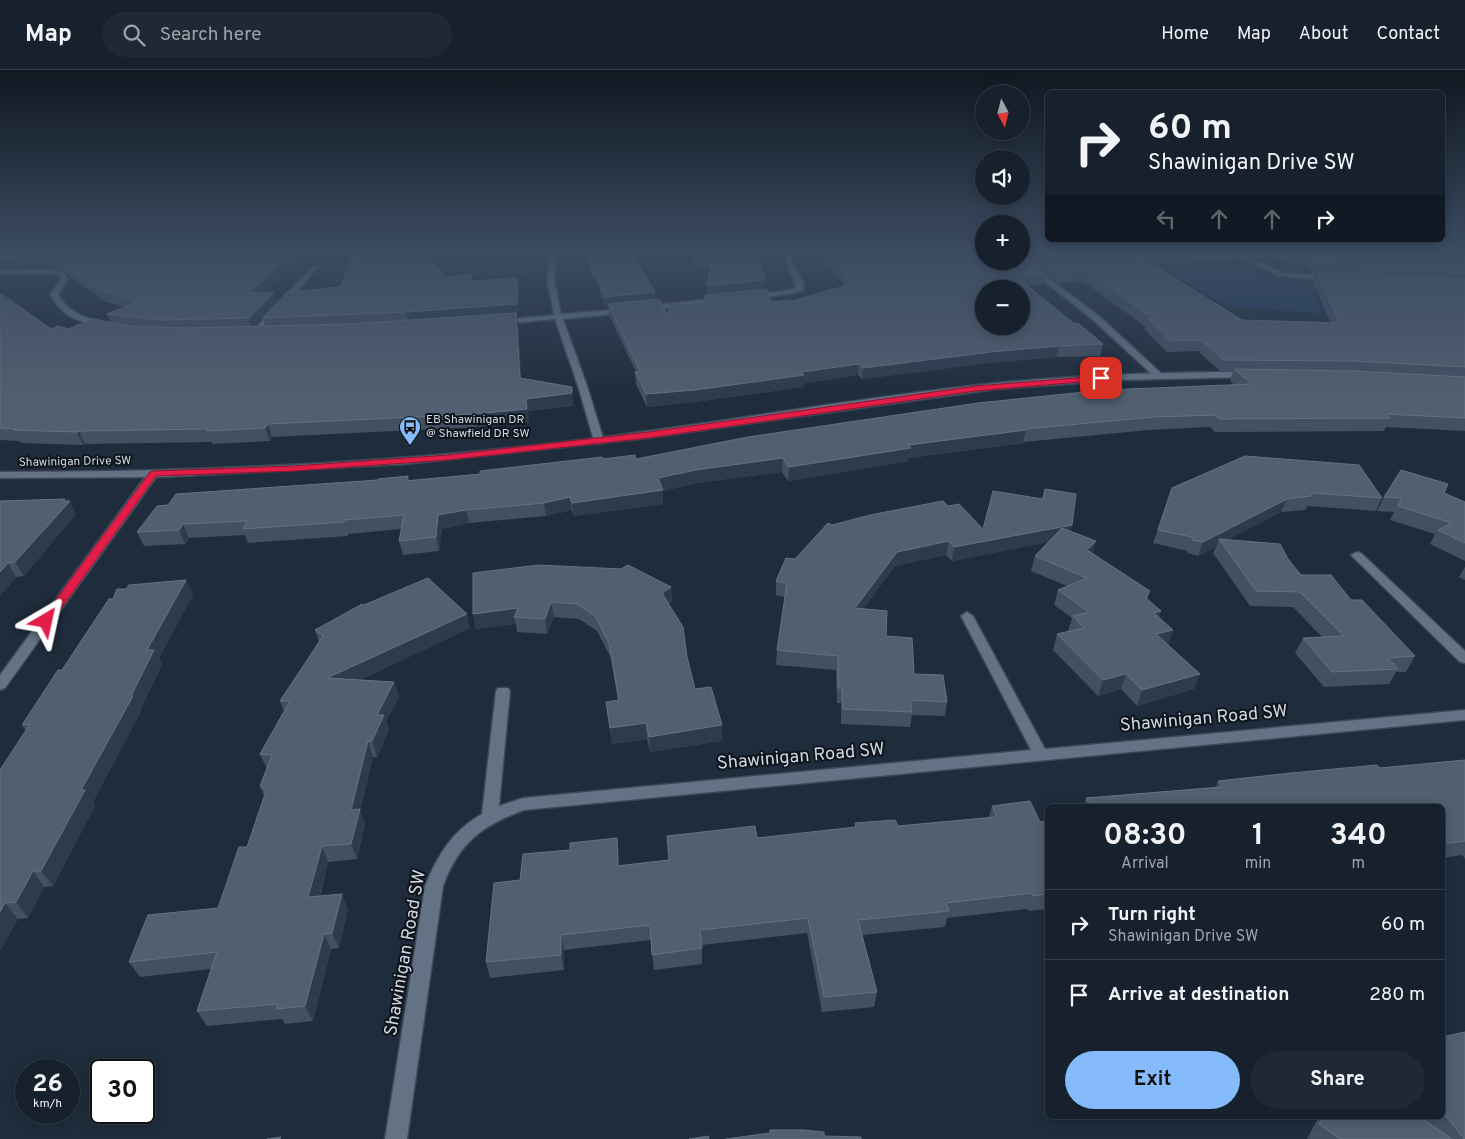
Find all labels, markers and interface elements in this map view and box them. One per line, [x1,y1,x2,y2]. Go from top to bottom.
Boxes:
search box [102,12,452,57]
text: Map [25,20,72,50]
icon: search [120,21,148,49]
text: Search here [160,23,261,47]
text: Home [1161,23,1209,46]
text: Map [1237,23,1271,46]
text: About [1299,23,1348,46]
text: Contact [1376,23,1440,46]
north arrow [975,85,1030,140]
map controls [975,85,1030,335]
text: 60 m [1148,107,1232,151]
icon: right [1065,110,1130,175]
button: sound [975,150,1030,205]
text: Shawinigan Drive SW [1148,150,1355,177]
icon: left [1152,205,1180,233]
icon: ahead [1205,205,1233,233]
icon: ahead [1258,205,1286,233]
icon: right [1311,205,1339,233]
button: + [975,215,1030,270]
button: − [975,280,1030,335]
pin [1080,357,1122,399]
icon: arrive [1087,364,1115,392]
place label: EB Shawinigan DR @ Shawfield DR SW [426,412,529,442]
bus stop icon: EB Shawinigan DR @ Shawfield DR SW [398,415,422,446]
street label: Shawinigan Drive SW [18,453,132,471]
position arrow [19,594,71,646]
street label: Shawinigan Road SW [1119,700,1289,738]
street label: Shawinigan Road SW [716,738,886,776]
text: 08:30 [1103,818,1186,855]
text: 1 [1252,818,1264,855]
text: 340 [1330,818,1387,855]
text: Arrival [1121,854,1169,874]
text: min [1245,854,1271,874]
text: m [1351,854,1365,874]
street label: Shawinigan Road SW [380,868,432,1038]
text: Turn right [1108,903,1196,927]
icon: right [1065,911,1093,939]
text: 60 m [1381,913,1425,937]
text: Shawinigan Drive SW [1108,927,1258,947]
icon: arrive [1065,981,1093,1009]
text: Arrive at destination [1108,983,1289,1007]
text: 280 m [1369,983,1425,1007]
button: Exit [1065,1051,1240,1109]
button: Share [1250,1051,1425,1109]
speed limit sign: 30 [90,1059,155,1124]
text: 26 [32,1069,63,1101]
text: km/h [33,1096,62,1112]

